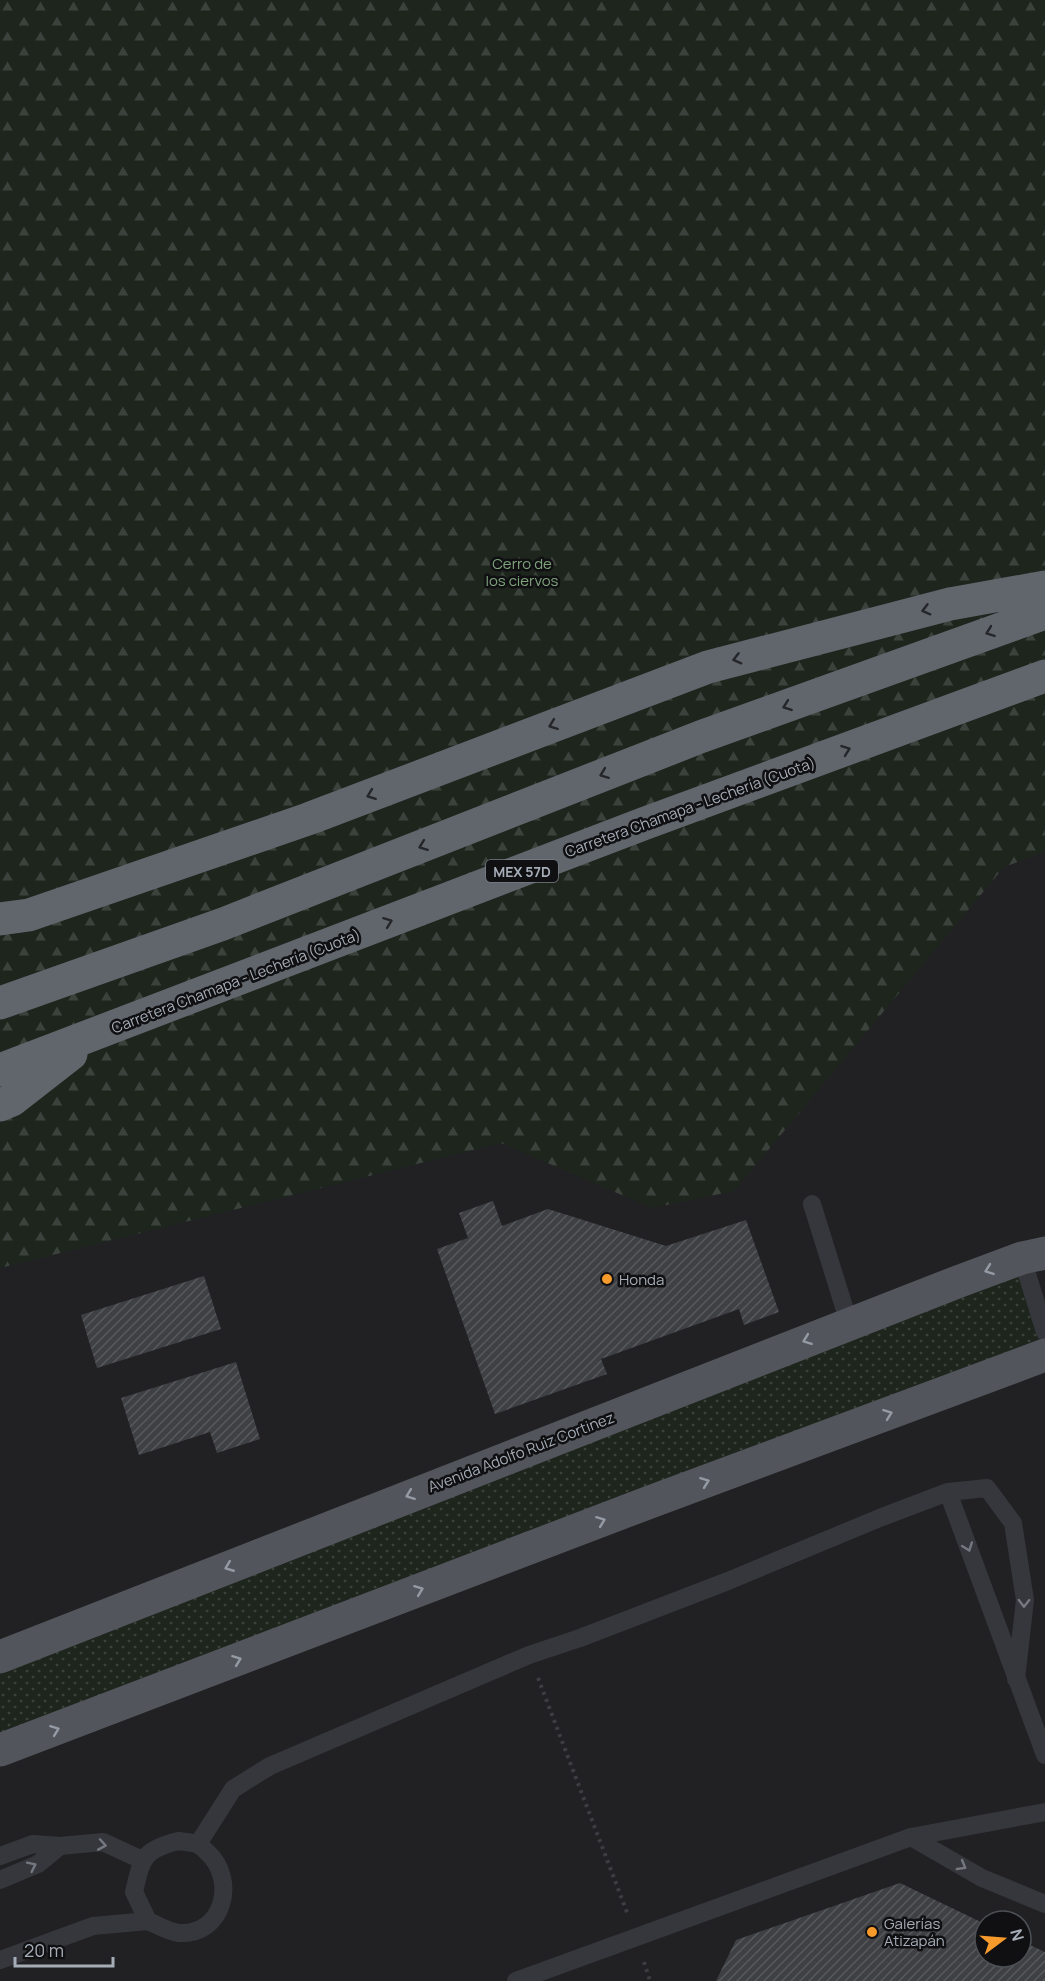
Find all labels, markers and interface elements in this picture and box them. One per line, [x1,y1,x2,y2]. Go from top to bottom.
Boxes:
park label: Cerro de los ciervos [486,553,559,591]
one-way arrow [921,603,931,616]
one-way arrow [985,625,996,638]
one-way arrow [732,652,742,665]
one-way arrow [782,698,793,711]
one-way arrow [549,717,559,730]
one-way arrow [840,744,851,757]
street label: Carretera Chamapa - Lechería (Cuota) [562,752,818,862]
one-way arrow [600,767,610,780]
one-way arrow [367,787,377,800]
one-way arrow [418,839,429,851]
road number: MEX 57D [486,860,558,882]
one-way arrow [382,917,393,929]
street label: Carretera Chamapa - Lechería (Cuota) [108,924,364,1038]
one-way arrow [984,1263,995,1276]
place label: Honda [619,1269,664,1290]
marker: Honda [600,1272,614,1286]
one-way arrow [802,1333,813,1345]
street label: Avenida Adolfo Ruiz Cortinez [425,1407,617,1497]
one-way arrow [882,1408,893,1421]
one-way arrow [699,1476,710,1489]
one-way arrow [406,1488,417,1500]
one-way arrow [595,1516,606,1528]
one-way arrow [961,1541,974,1552]
one-way arrow [224,1560,235,1572]
one-way arrow [413,1585,424,1598]
one-way arrow [1018,1599,1030,1608]
one-way arrow [231,1655,242,1667]
one-way arrow [49,1724,59,1737]
one-way arrow [97,1838,107,1851]
one-way arrow [956,1859,966,1870]
one-way arrow [26,1861,37,1873]
north arrow [973,1909,1033,1969]
place label: Galerías Atizapán [884,1913,945,1951]
marker: Galerías Atizapán [865,1925,879,1939]
text: N [1005,1926,1030,1943]
scale bar [15,1930,112,1968]
text: 20 m [24,1938,64,1962]

